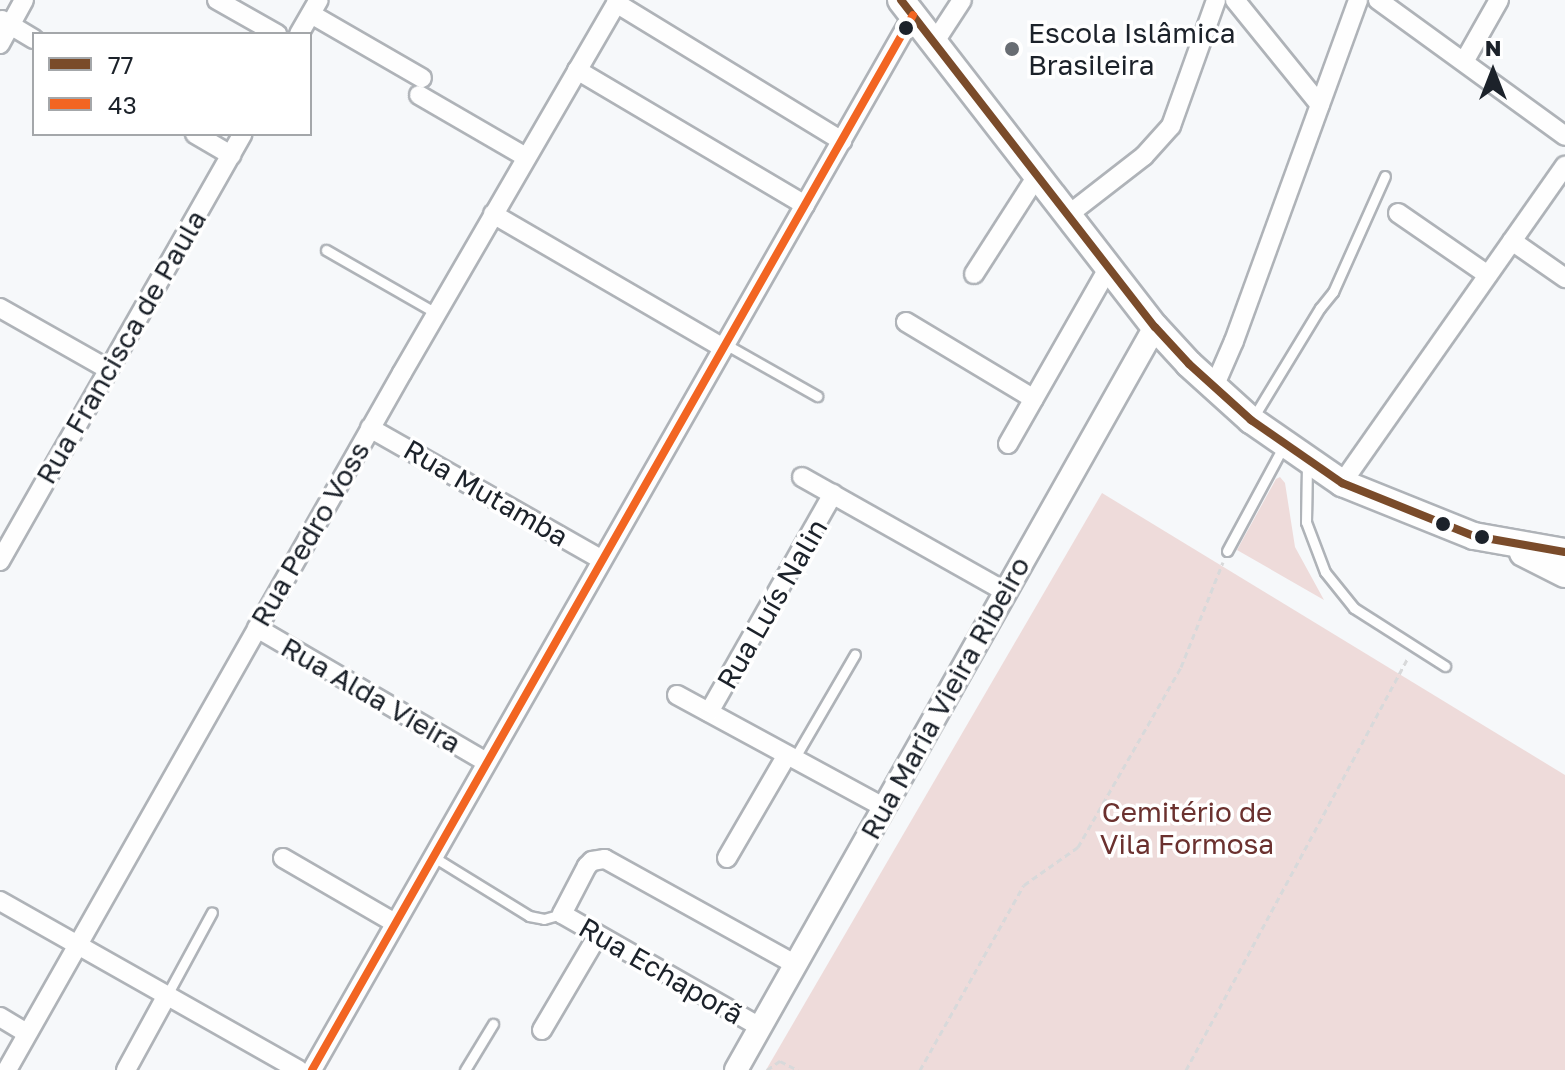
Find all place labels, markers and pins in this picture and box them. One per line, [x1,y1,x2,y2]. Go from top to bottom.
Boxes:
place label: Escola Islâmica Brasileira [1028,16,1236,82]
unlabelled marker [898,20,914,36]
marker: Escola Islâmica Brasileira [1003,40,1021,58]
unlabelled marker [1435,516,1451,532]
unlabelled marker [1474,529,1490,545]

